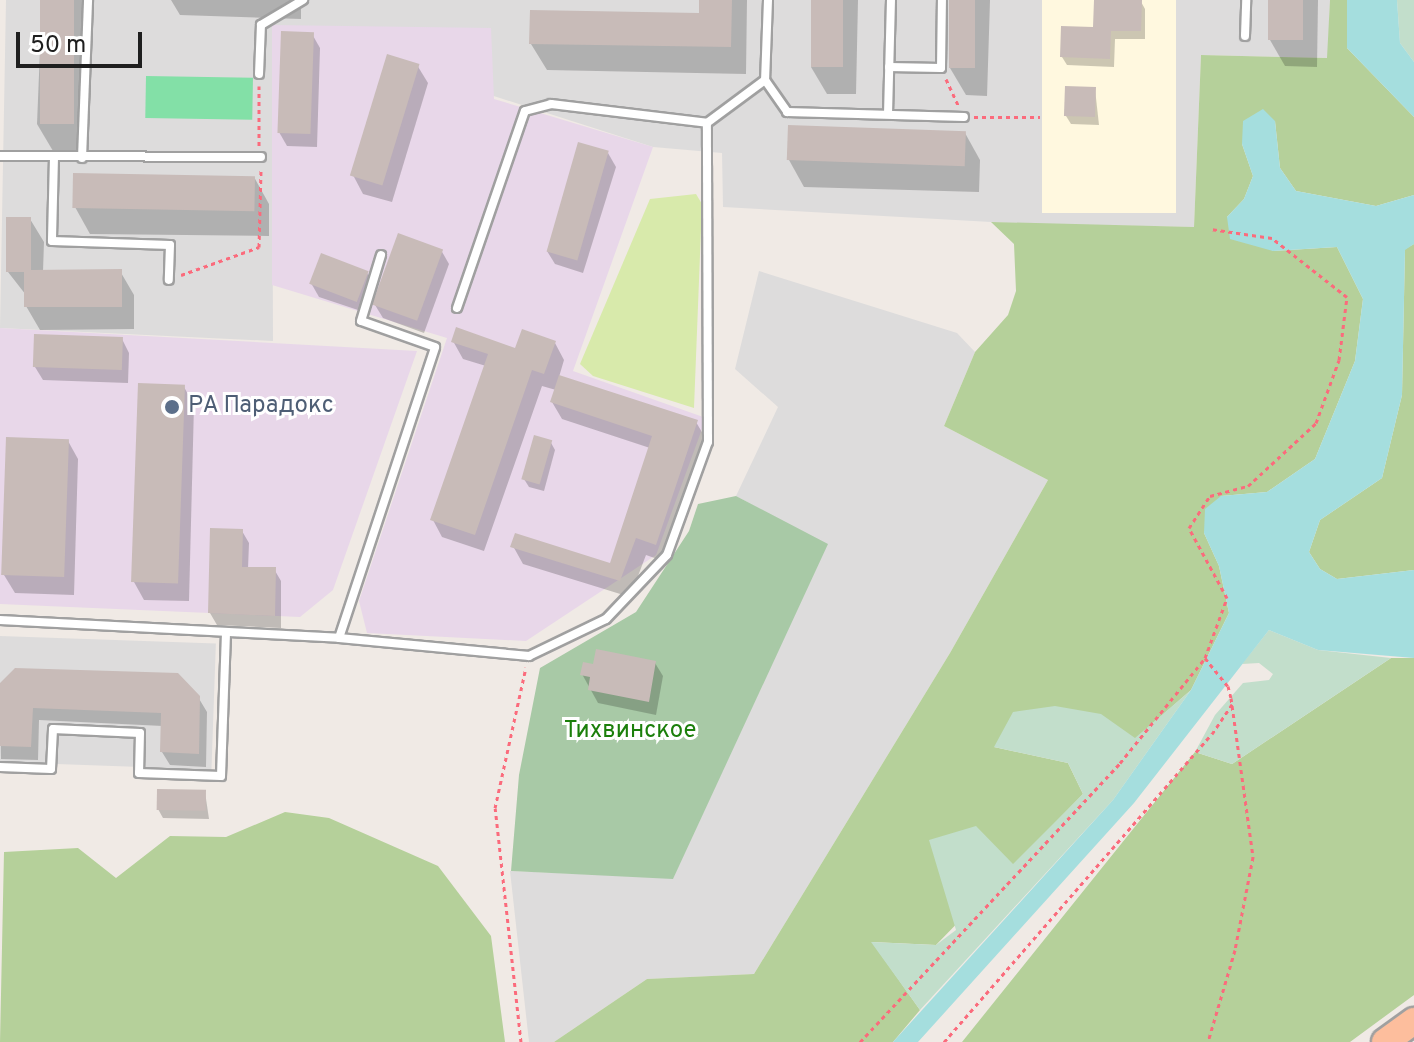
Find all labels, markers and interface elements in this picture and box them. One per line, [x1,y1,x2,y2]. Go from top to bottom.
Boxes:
scale bar [20,16,146,66]
text: 50 m [30,31,86,61]
place label: РА Парадокс [188,393,335,421]
marker: РА Парадокс [163,398,181,416]
park label: Тихвинское [564,718,696,746]

